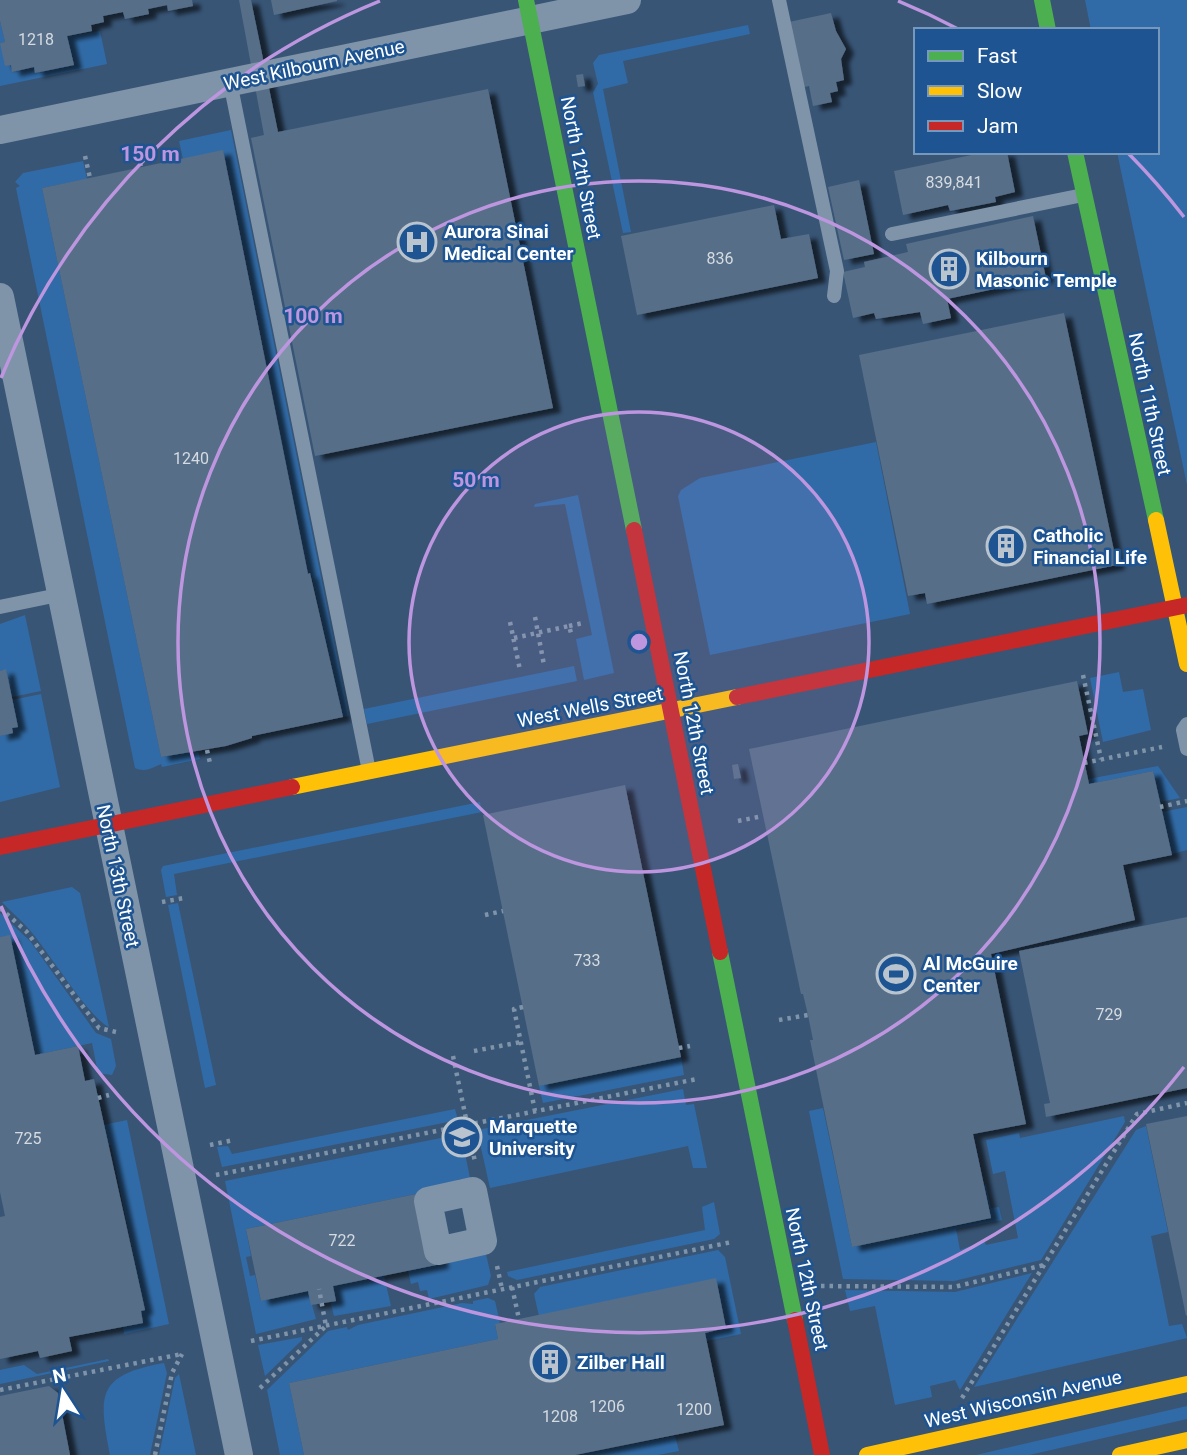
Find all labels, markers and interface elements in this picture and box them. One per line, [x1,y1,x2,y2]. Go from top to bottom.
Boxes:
legend [914,28,1159,154]
house number: 1218 [18,30,54,49]
street label: West Kilbourn Avenue [221,35,407,95]
text: Fast [977,44,1018,68]
text: Slow [977,79,1023,103]
street label: North 12th Street [556,94,606,242]
text: Jam [977,114,1018,138]
text: 150 m [120,142,180,166]
house number: 839,841 [925,173,983,192]
place label: Aurora Sinai Medical Center [444,220,573,265]
hospital icon: Aurora Sinai Medical Center [396,221,438,263]
place label: Kilbourn Masonic Temple [976,247,1117,292]
building icon: Kilbourn Masonic Temple [928,248,970,290]
house number: 836 [707,249,733,268]
text: 100 m [283,304,343,328]
street label: North 11th Street [1124,330,1176,478]
house number: 1240 [173,449,209,468]
text: 50 m [452,468,500,492]
place label: Catholic Financial Life [1033,524,1147,569]
building icon: Catholic Financial Life [985,525,1027,567]
centre of rings [627,630,651,654]
street label: North 12th Street [669,649,719,797]
street label: West Wells Street [515,682,665,732]
street label: North 13th Street [92,802,144,950]
house number: 733 [574,951,600,970]
place label: Al McGuire Center [923,952,1018,997]
sports icon: Al McGuire Center [875,953,917,995]
house number: 729 [1096,1005,1122,1024]
place label: Marquette University [489,1115,577,1160]
school or university icon: Marquette University [441,1116,483,1158]
house number: 725 [15,1129,41,1148]
street label: North 12th Street [781,1205,833,1353]
house number: 722 [329,1231,355,1250]
building icon: Zilber Hall [529,1341,571,1383]
place label: Zilber Hall [577,1351,665,1374]
north arrow [28,1357,98,1427]
text: N [51,1363,69,1389]
street label: West Wisconsin Avenue [922,1365,1124,1433]
house number: 1206 [589,1397,625,1416]
house number: 1200 [676,1400,712,1419]
house number: 1208 [542,1407,578,1426]

